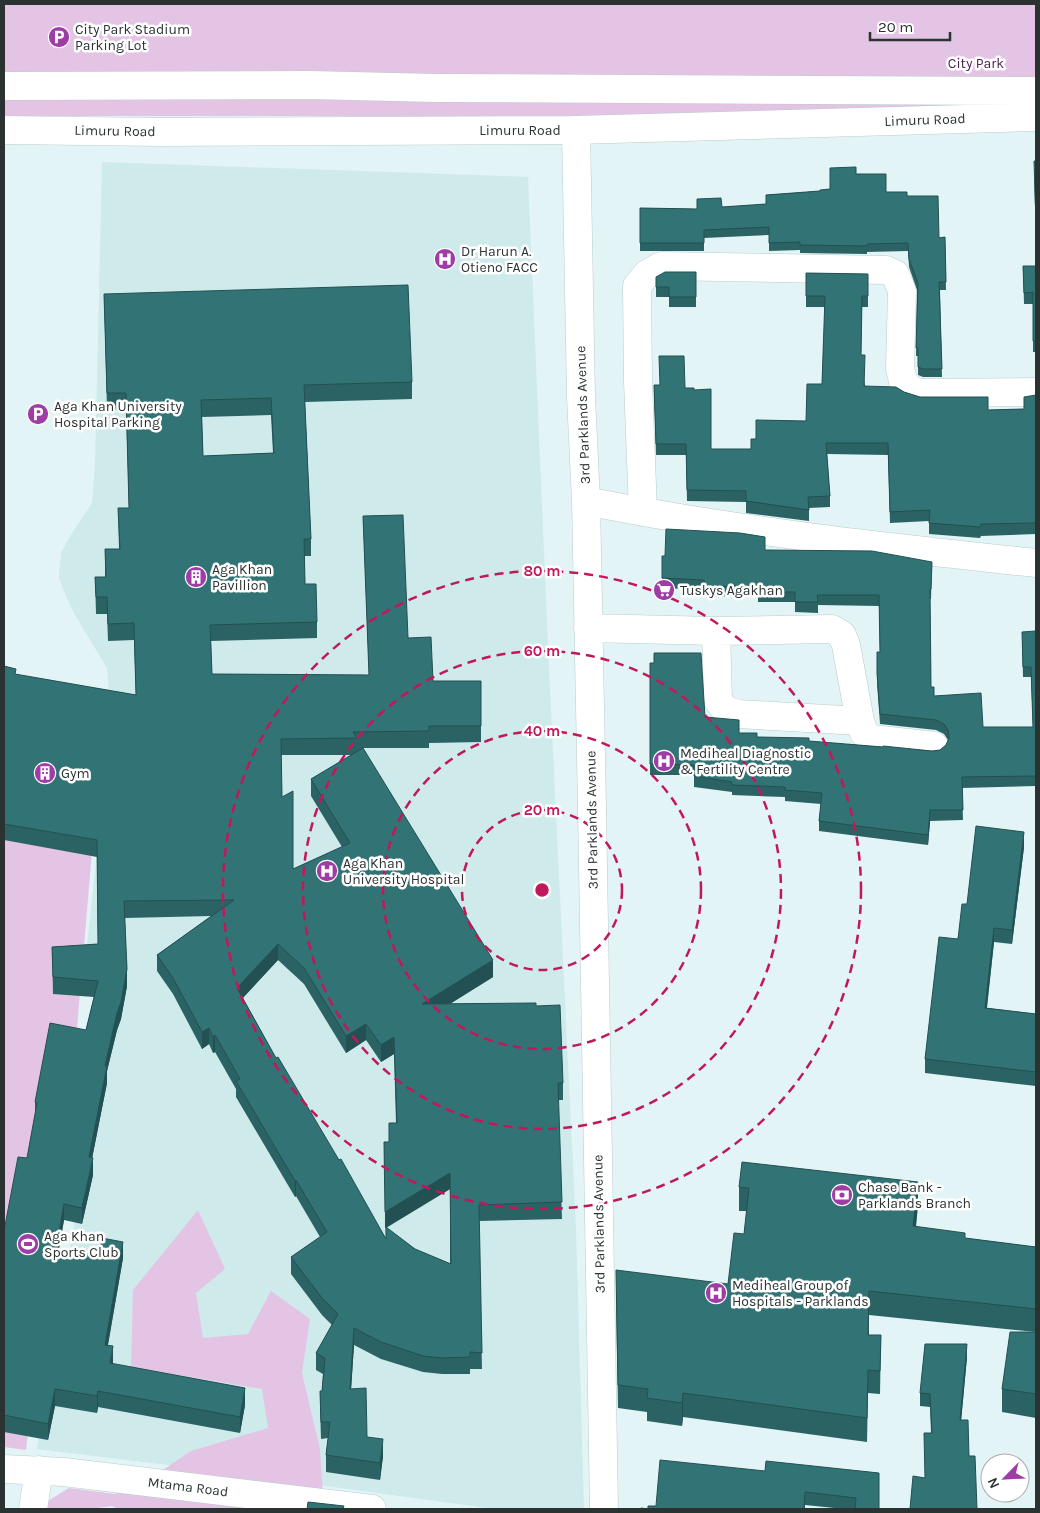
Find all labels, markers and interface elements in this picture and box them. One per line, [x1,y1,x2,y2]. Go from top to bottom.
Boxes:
scale bar [870,10,950,42]
text: 20 m [878,18,913,36]
place label: City Park Stadium Parking Lot [75,21,190,54]
parking icon: City Park Stadium Parking Lot [47,25,71,49]
park label: City Park [948,55,1004,72]
street label: Limuru Road [884,110,966,130]
street label: Limuru Road [74,122,156,140]
street label: Limuru Road [479,122,561,139]
place label: Dr Harun A. Otieno FACC [461,243,538,276]
hospital icon: Dr Harun A. Otieno FACC [433,247,457,271]
street label: 3rd Parklands Avenue [572,346,594,484]
place label: Aga Khan University Hospital Parking [54,398,182,431]
parking icon: Aga Khan University Hospital Parking [26,402,50,426]
place label: Aga Khan Pavillion [212,561,272,594]
text: 80 m [523,562,561,580]
building icon: Aga Khan Pavillion [184,565,208,589]
supermarket icon: Tuskys Agakhan [652,578,676,602]
place label: Tuskys Agakhan [680,582,783,599]
text: 60 m [524,642,560,660]
text: 40 m [524,722,560,740]
place label: Mediheal Diagnostic & Fertility Centre [680,745,811,778]
hospital icon: Mediheal Diagnostic & Fertility Centre [652,749,676,773]
street label: 3rd Parklands Avenue [582,751,602,889]
building icon: Gym [33,761,57,785]
place label: Gym [61,765,90,782]
text: 20 m [524,801,560,819]
place label: Aga Khan University Hospital [343,855,464,888]
hospital icon: Aga Khan University Hospital [315,859,339,883]
centre of rings [533,881,551,899]
street label: 3rd Parklands Avenue [589,1155,609,1293]
place label: Chase Bank - Parklands Branch [858,1179,971,1212]
bank icon: Chase Bank - Parklands Branch [830,1183,854,1207]
place label: Aga Khan Sports Club [44,1228,119,1261]
sports icon: Aga Khan Sports Club [16,1232,40,1256]
place label: Mediheal Group of Hospitals - Parklands [732,1277,869,1310]
hospital icon: Mediheal Group of Hospitals - Parklands [704,1281,728,1305]
north arrow [980,1453,1030,1503]
street label: Mtama Road [147,1474,229,1500]
text: N [984,1475,1003,1491]

